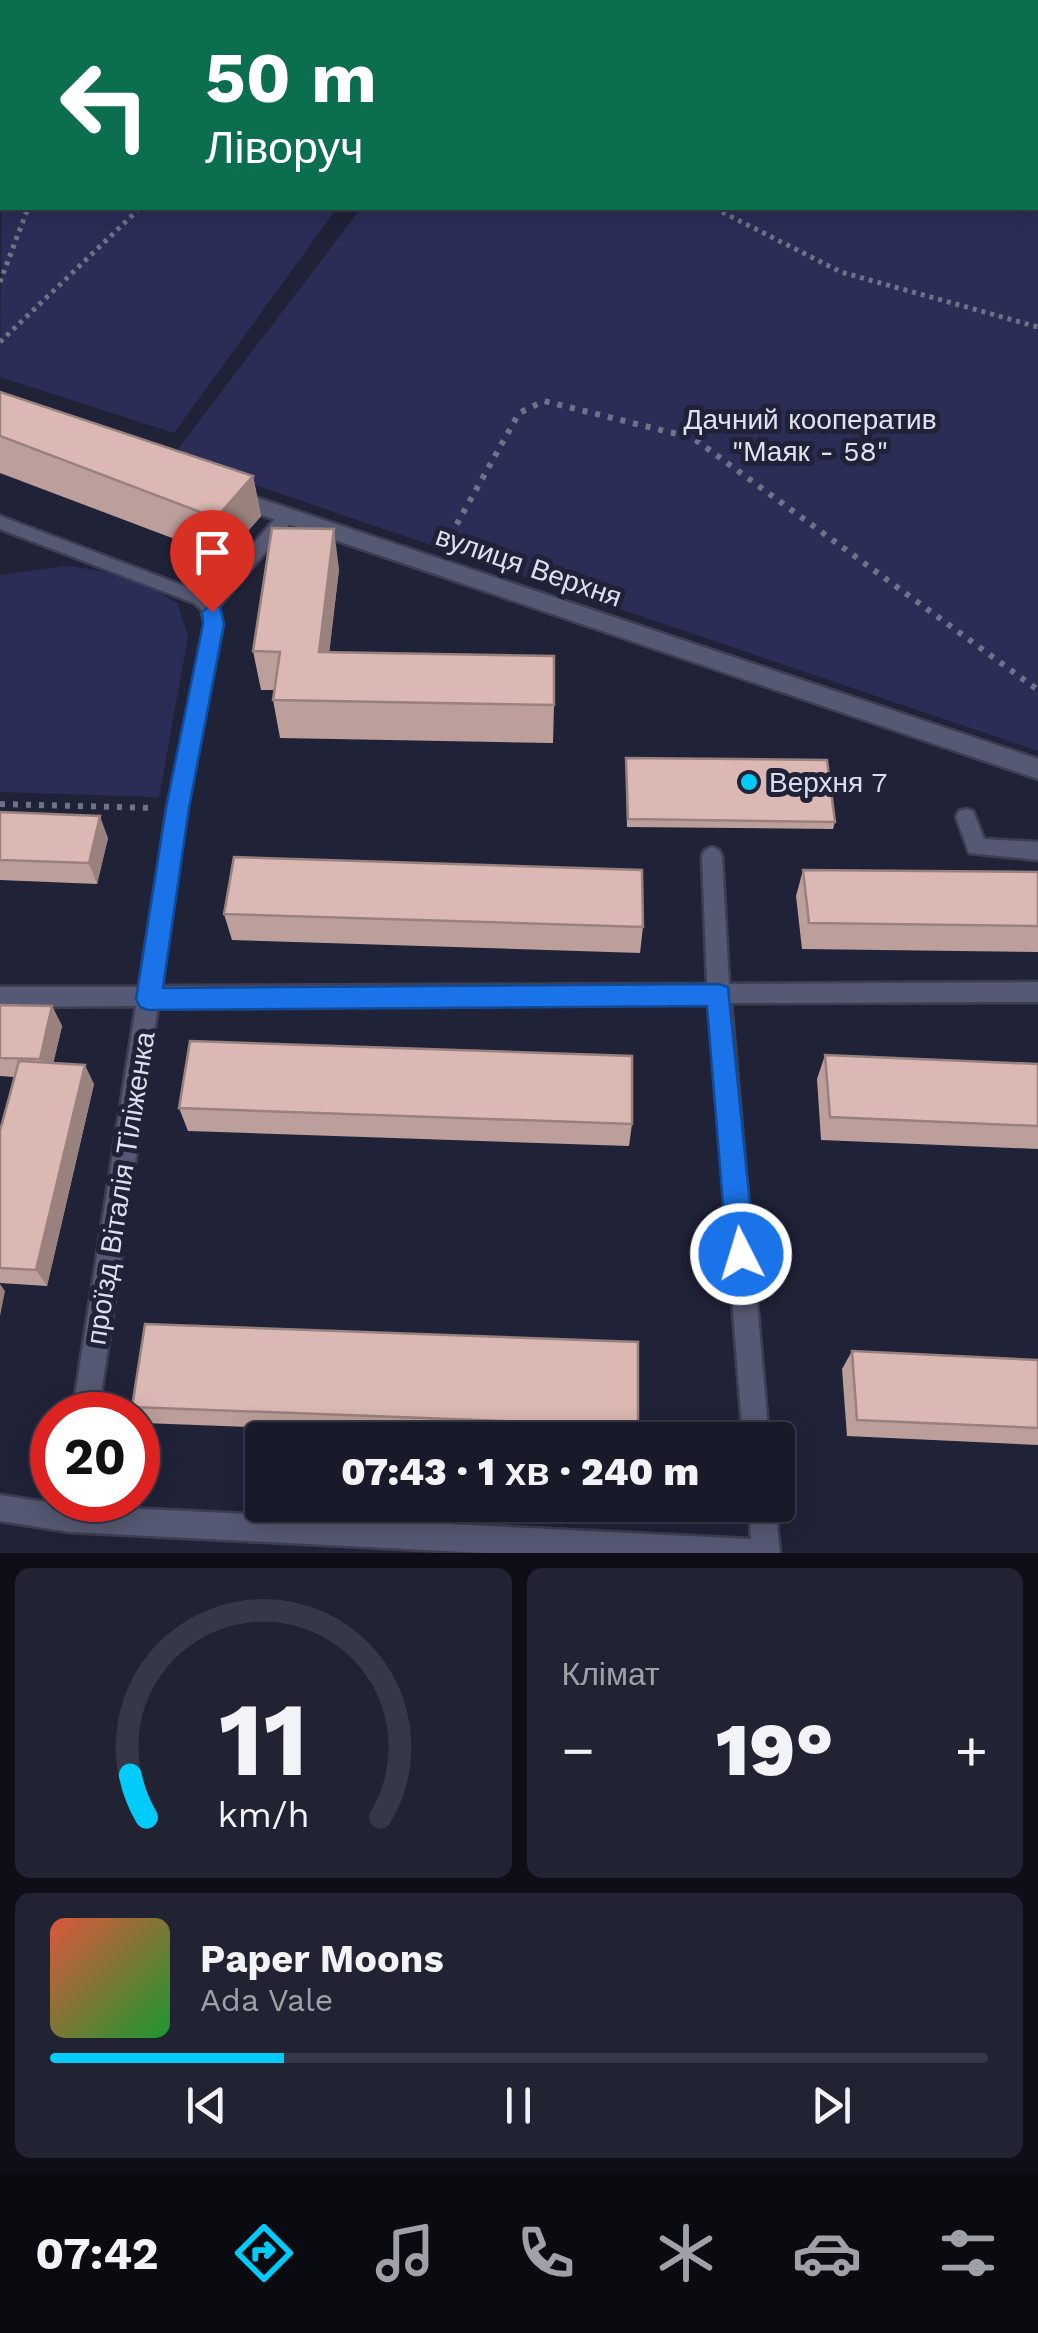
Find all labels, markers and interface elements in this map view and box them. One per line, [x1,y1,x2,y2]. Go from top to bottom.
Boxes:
text: 50 m [205,37,377,119]
icon: left [40,40,170,170]
text: Ліворуч [205,121,363,174]
park label: Дачний кооператив "Маяк - 58" [683,403,937,468]
pin [170,510,255,613]
street label: вулиця Верхня [432,519,626,614]
icon: arrive [185,525,240,580]
place label: Верхня 7 [769,766,887,799]
marker: Верхня 7 [738,771,760,793]
street label: проїзд Віталія Тіліженка [79,1029,162,1347]
position arrow [689,1202,793,1306]
speed limit sign: 20 [30,1392,160,1522]
text: 07:43 · 1 хв · 240 m [341,1450,699,1494]
text: Клімат [562,1655,660,1693]
text: 11 [218,1678,308,1800]
text: 19° [716,1705,834,1793]
text: − [562,1718,595,1782]
text: + [955,1718,988,1782]
text: km/h [217,1794,309,1836]
text: Paper Moons [200,1937,444,1981]
text: Ada Vale [200,1981,333,2019]
icon: previous [179,2078,234,2133]
icon: pause [491,2078,546,2133]
icon: next [804,2078,859,2133]
icon: directions [229,2218,299,2288]
icon: music [370,2218,440,2288]
icon: phone [511,2218,581,2288]
icon: climate [651,2218,721,2288]
icon: car [792,2218,862,2288]
icon: filters [933,2218,1003,2288]
text: 07:42 [35,2227,159,2280]

